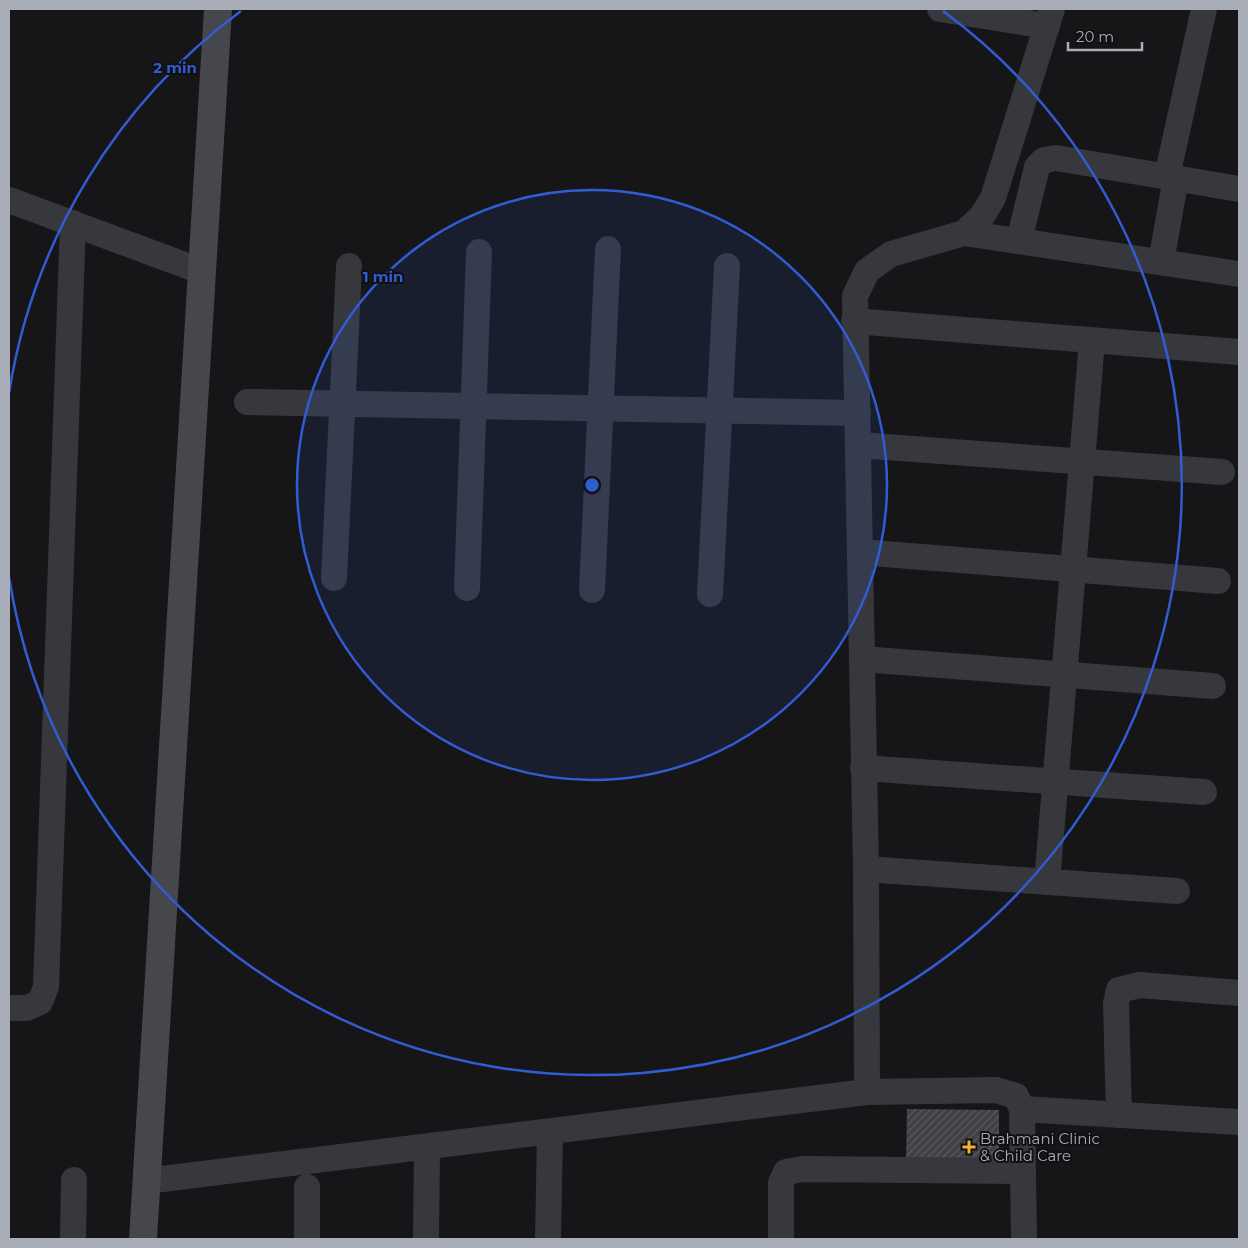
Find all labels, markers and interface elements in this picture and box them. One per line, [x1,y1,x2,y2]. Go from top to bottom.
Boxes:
scale bar [1068,20,1142,52]
text: 20 m [1076,27,1114,46]
text: 2 min [153,58,197,77]
text: 1 min [363,267,403,286]
centre of rings [583,476,601,494]
place label: Brahmani Clinic & Child Care [980,1129,1100,1165]
marker: Brahmani Clinic & Child Care [962,1140,976,1154]

